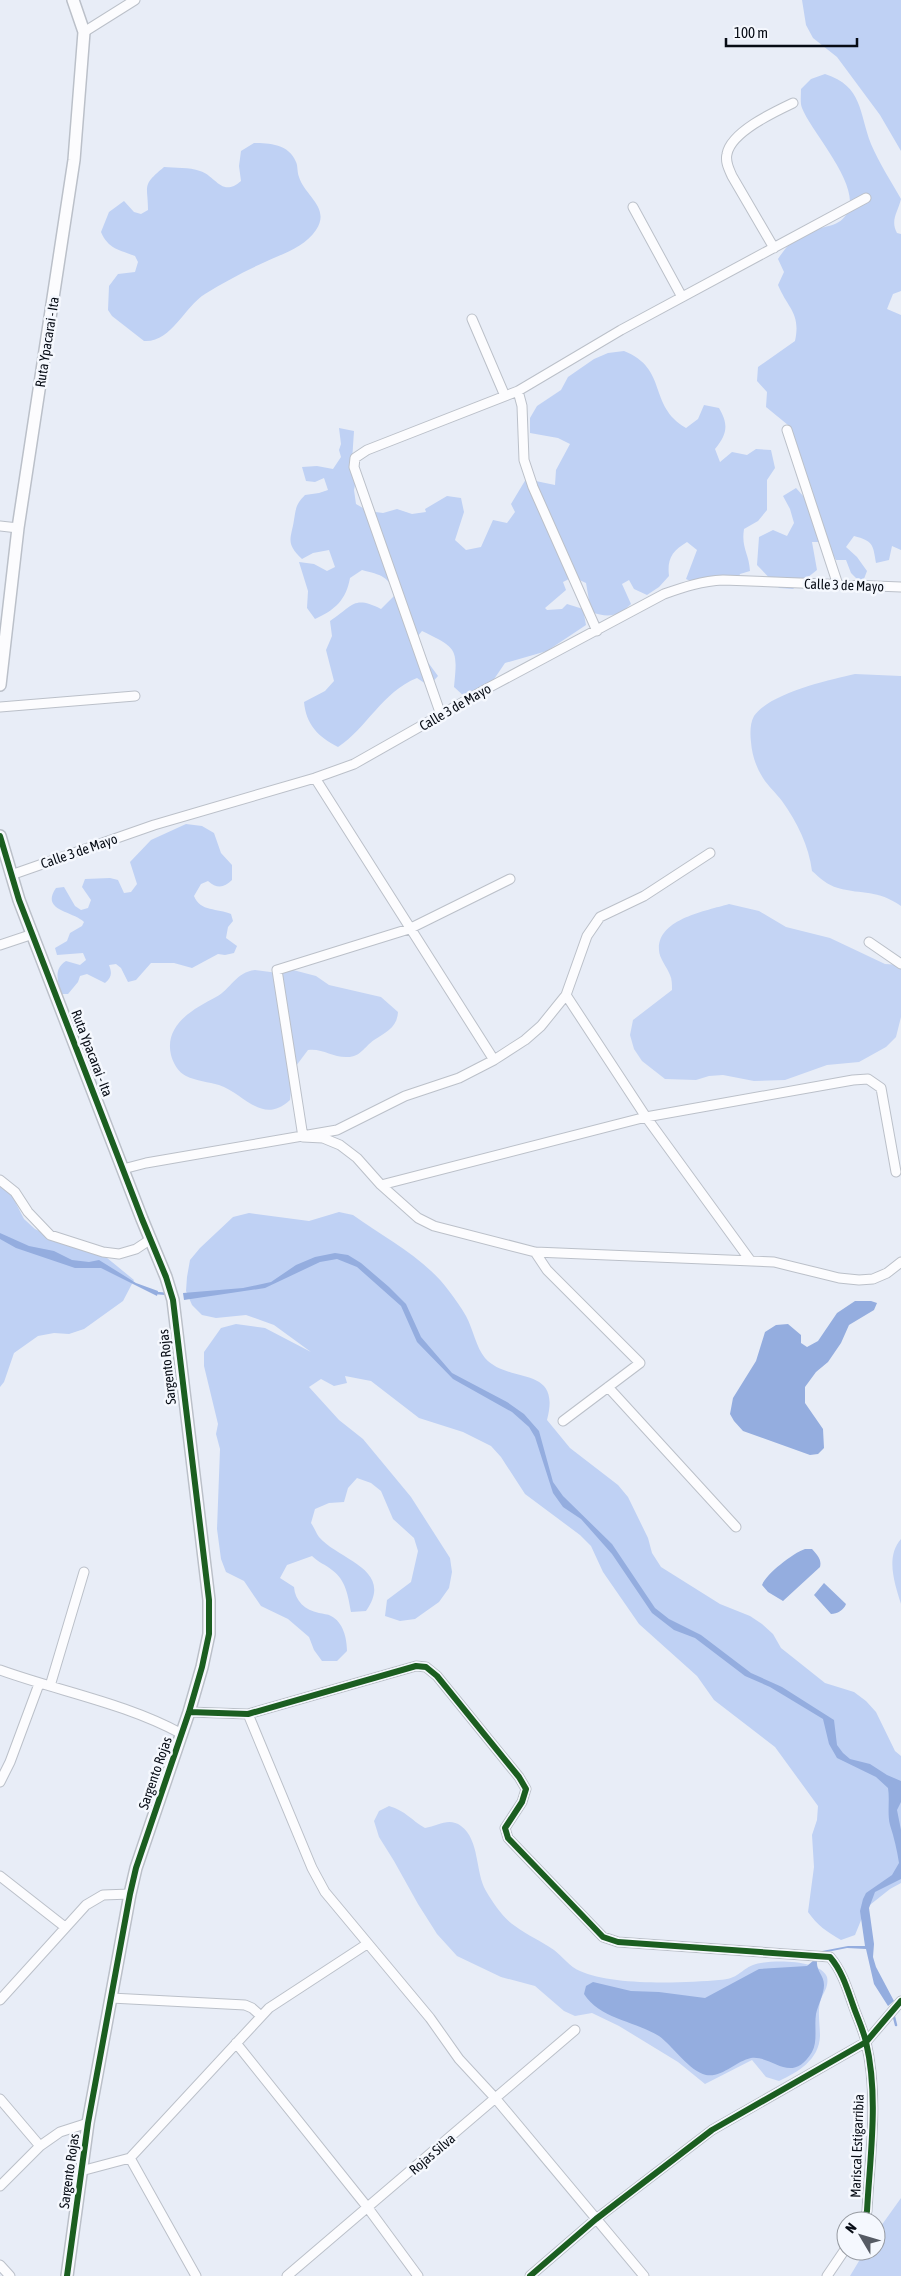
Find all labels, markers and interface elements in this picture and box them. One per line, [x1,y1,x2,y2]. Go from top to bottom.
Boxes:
scale bar [726,15,857,47]
text: 100 m [734,24,768,41]
street label: Ruta Ypacarai - Ita [32,295,62,389]
street label: Calle 3 de Mayo [804,576,884,594]
street label: Calle 3 de Mayo [416,680,494,734]
street label: Calle 3 de Mayo [39,830,119,872]
street label: Ruta Ypacarai - Ita [68,1007,116,1099]
street label: Sargento Rojas [155,1329,179,1405]
street label: Sargento Rojas [135,1735,175,1811]
street label: Mariscal Estigarribia [847,2094,867,2198]
street label: Rojas Silva [406,2130,458,2178]
street label: Sargento Rojas [56,2132,82,2210]
north arrow [836,2211,886,2261]
text: N [842,2220,860,2236]

